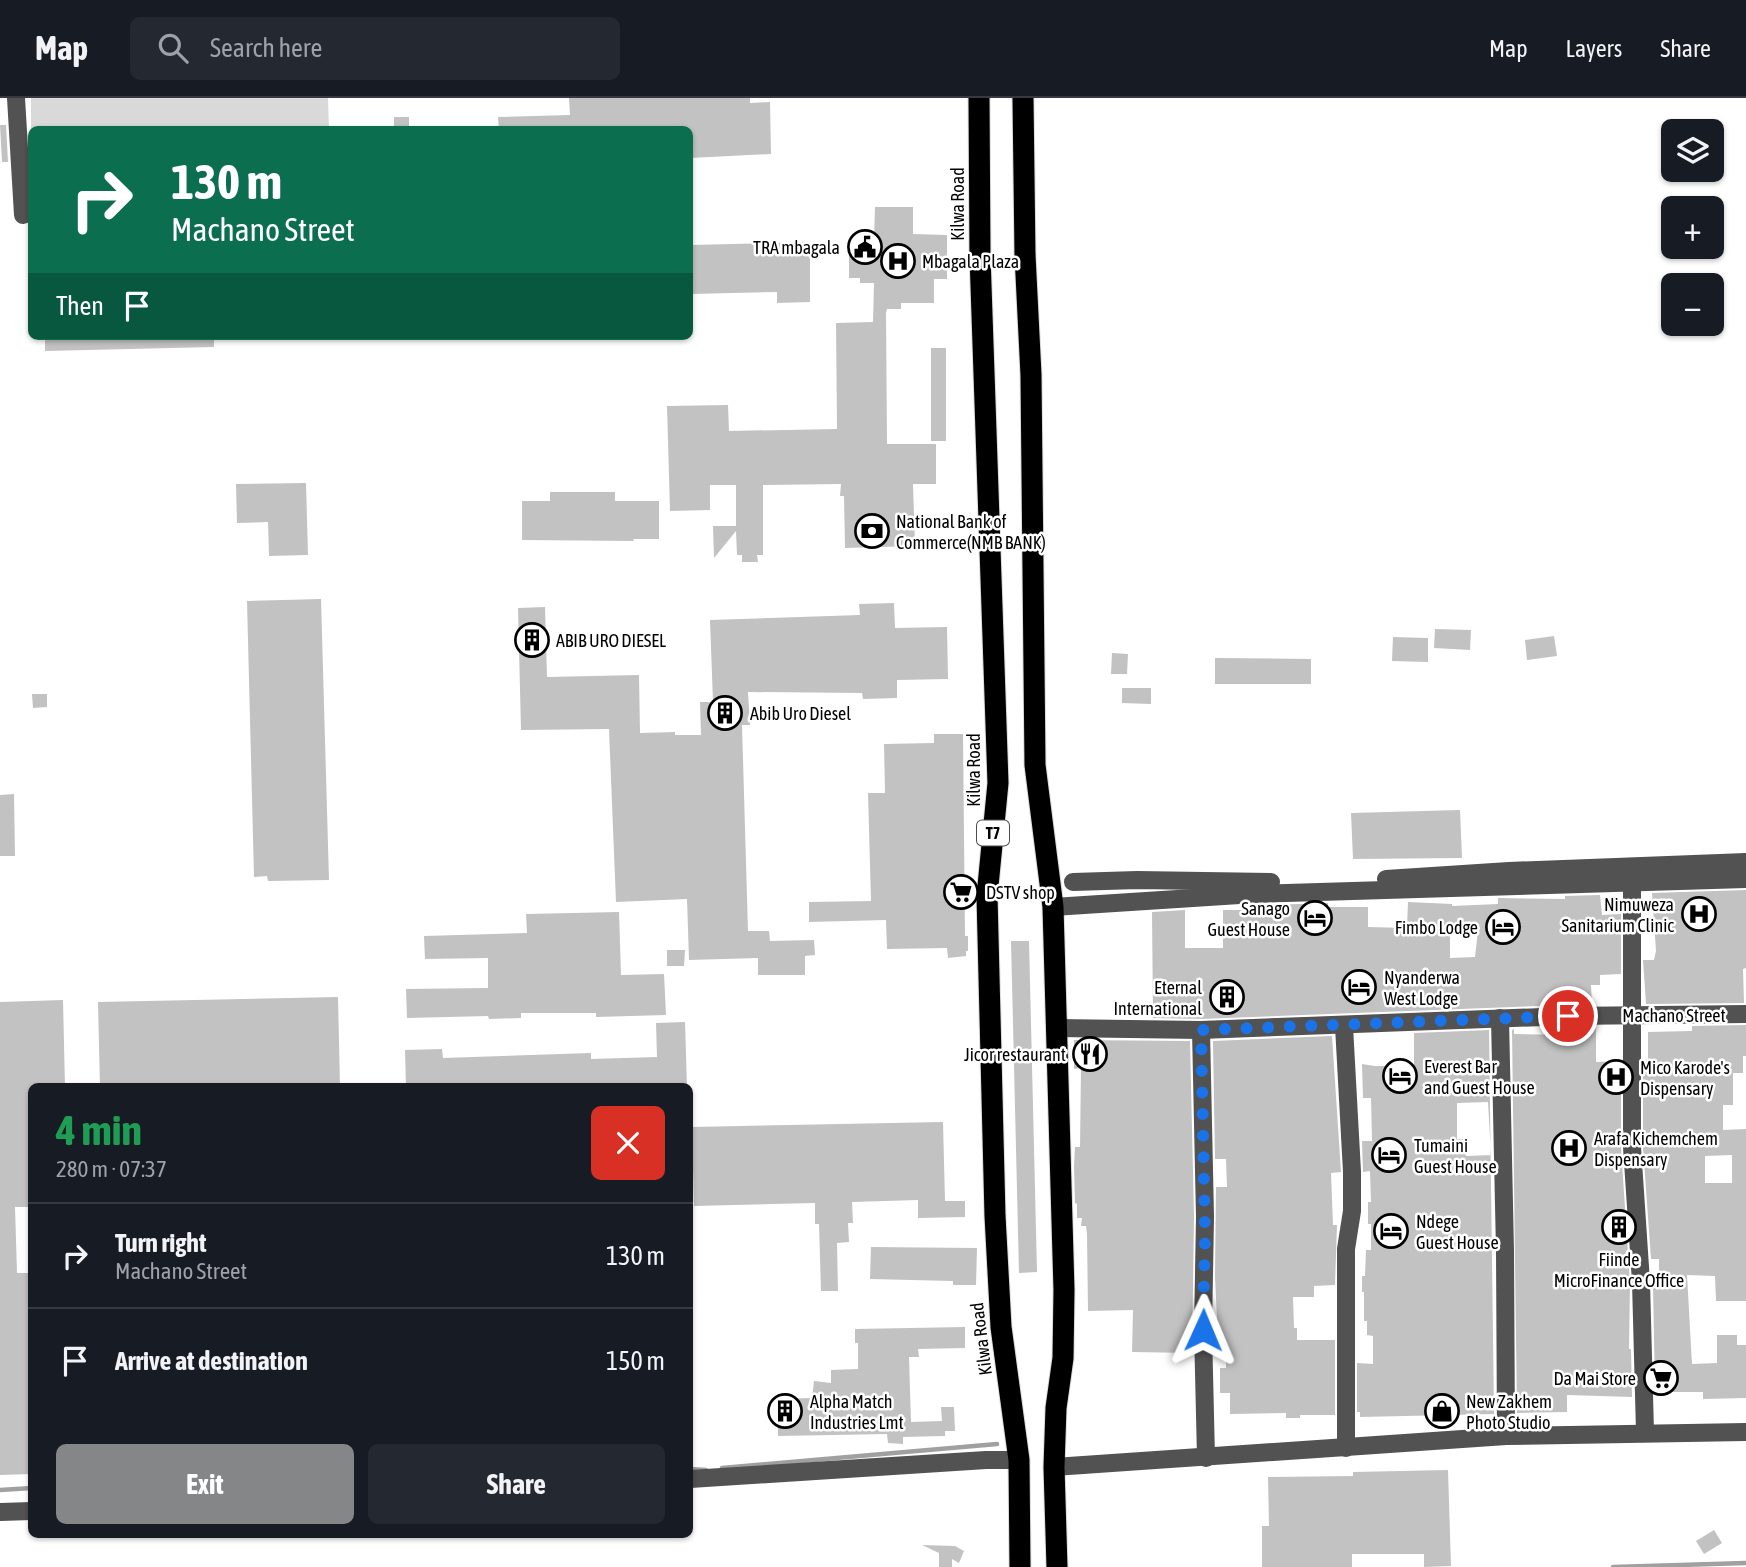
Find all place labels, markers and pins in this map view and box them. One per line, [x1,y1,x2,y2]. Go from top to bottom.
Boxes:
public building icon: TRA mbagala [846,228,884,266]
place label: TRA mbagala [753,237,840,258]
hospital icon: Mbagala Plaza [879,242,917,280]
place label: Mbagala Plaza [922,251,1019,272]
place label: National Bank of Commerce(NMB BANK) [896,511,1046,553]
bank icon: National Bank of Commerce(NMB BANK) [853,512,891,550]
building icon: ABIB URO DIESEL [513,621,551,659]
place label: ABIB URO DIESEL [556,630,666,651]
building icon: Abib Uro Diesel [706,694,744,732]
place label: Abib Uro Diesel [750,703,851,724]
supermarket icon: DSTV shop [942,873,980,911]
place label: DSTV shop [986,882,1055,903]
place label: Nimuweza Sanitarium Clinic [1562,894,1674,936]
hospital icon: Nimuweza Sanitarium Clinic [1680,895,1718,933]
place label: Sanago Guest House [1207,898,1290,940]
hotel icon: Sanago Guest House [1296,899,1334,937]
hotel icon: Fimbo Lodge [1484,908,1522,946]
place label: Fimbo Lodge [1395,917,1478,938]
place label: Nyanderwa West Lodge [1384,967,1460,1009]
hotel icon: Nyanderwa West Lodge [1340,968,1378,1006]
place label: Eternal International [1113,977,1202,1019]
building icon: Eternal International [1208,978,1246,1016]
pin [1538,986,1598,1046]
restaurant icon: Jicor restaurant [1071,1035,1109,1073]
place label: Jicor restaurant [964,1044,1066,1065]
place label: Everest Bar and Guest House [1424,1056,1535,1098]
hotel icon: Everest Bar and Guest House [1381,1057,1419,1095]
place label: Mico Karode's Dispensary [1640,1057,1730,1099]
hospital icon: Mico Karode's Dispensary [1597,1058,1635,1096]
place label: Arafa Kichemchem Dispensary [1594,1128,1718,1170]
hospital icon: Arafa Kichemchem Dispensary [1550,1129,1588,1167]
place label: Tumaini Guest House [1414,1135,1497,1177]
hotel icon: Tumaini Guest House [1370,1136,1408,1174]
building icon: Fiinde MicroFinance Office [1600,1208,1638,1246]
place label: Ndege Guest House [1416,1211,1499,1253]
hotel icon: Ndege Guest House [1372,1212,1410,1250]
place label: Fiinde MicroFinance Office [1554,1249,1684,1291]
supermarket icon: Da Mai Store [1642,1359,1680,1397]
place label: Da Mai Store [1554,1368,1636,1389]
place label: Alpha Match Industries Lmt [810,1391,904,1433]
place label: New Zakhem Photo Studio [1466,1391,1552,1433]
building icon: Alpha Match Industries Lmt [766,1392,804,1430]
shop icon: New Zakhem Photo Studio [1423,1392,1461,1430]

